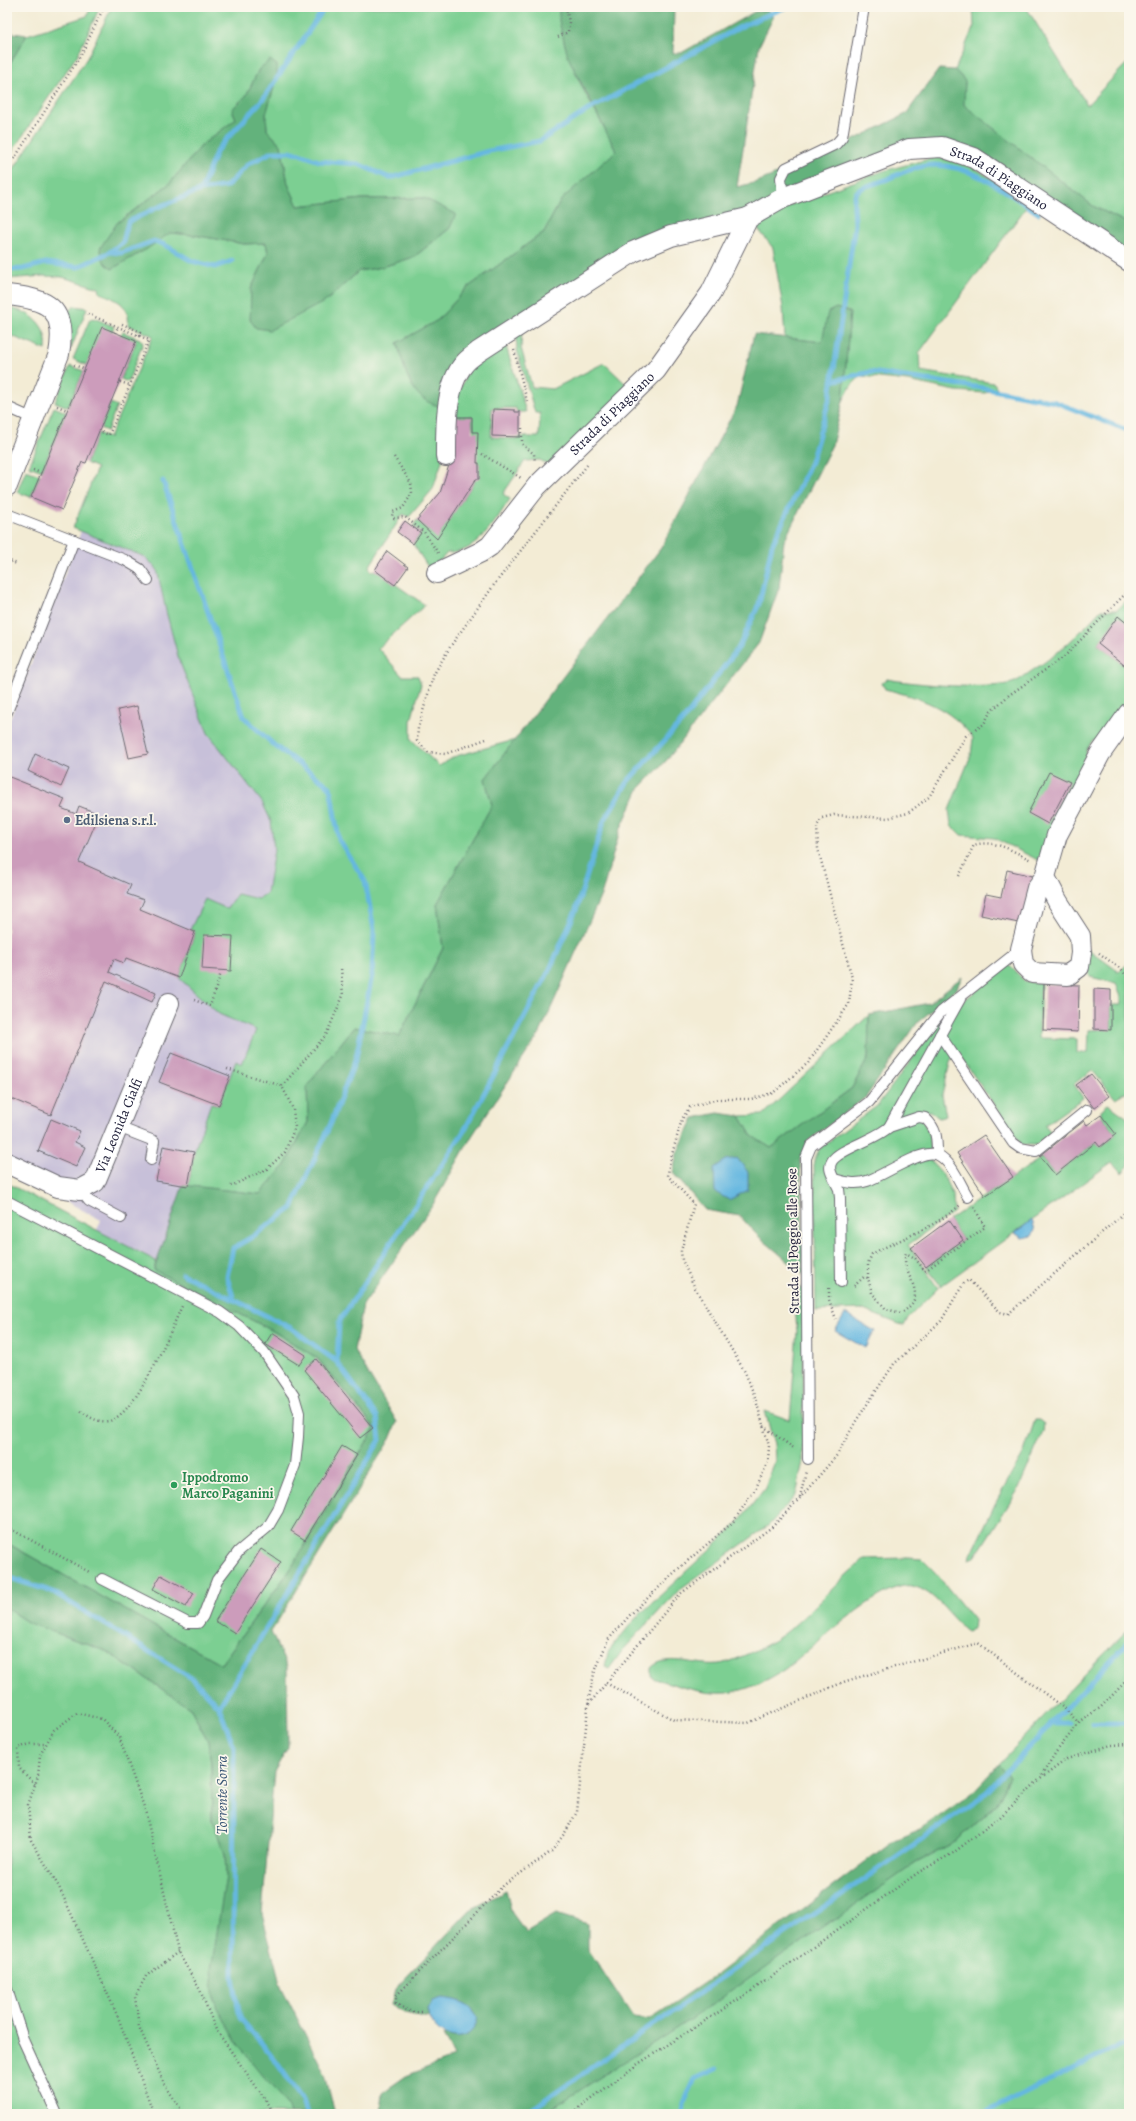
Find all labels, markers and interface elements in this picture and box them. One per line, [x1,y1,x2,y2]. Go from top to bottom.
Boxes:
street label: Strada di Piaggiano [948,141,1052,214]
street label: Strada di Piaggiano [565,367,658,459]
place label: Edilsiena s.r.l. [75,811,157,830]
marker: Edilsiena s.r.l. [62,815,72,825]
street label: Via Leonida Cialfi [90,1075,146,1176]
street label: Strada di Poggio alle Rose [782,1168,804,1314]
place label: Ippodromo Marco Paganini [182,1468,274,1503]
marker: Ippodromo Marco Paganini [169,1480,179,1490]
water label: Torrente Sorra [212,1756,232,1834]

